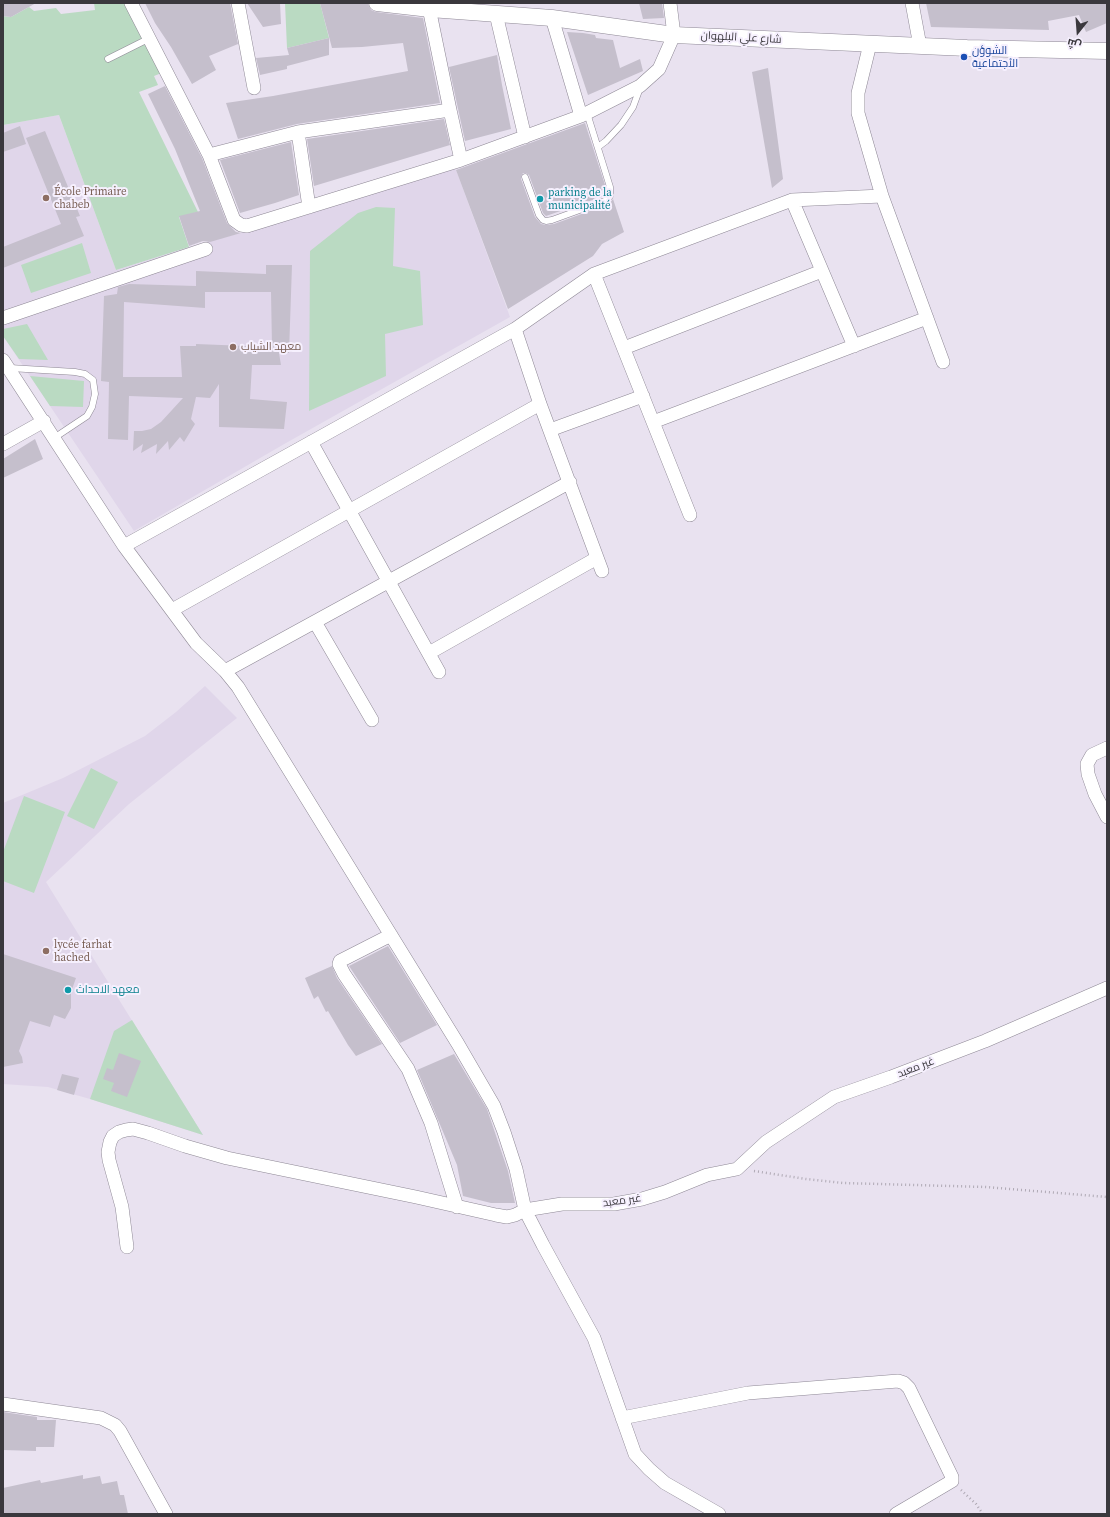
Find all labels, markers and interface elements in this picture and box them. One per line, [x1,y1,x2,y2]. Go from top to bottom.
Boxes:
north arrow [1058,12,1098,52]
street label: شارع علي البلهوان [700,29,782,47]
text: ش [1065,35,1083,53]
place label: الشوؤن الأجتماعية [972,44,1018,70]
marker: الشوؤن الأجتماعية [959,52,969,62]
place label: École Primaire chabeb [54,185,127,211]
place label: parking de la municipalité [548,186,612,212]
marker: École Primaire chabeb [41,193,51,203]
marker: parking de la municipalité [535,194,545,204]
place label: معهد الشياب [241,340,301,354]
marker: معهد الشياب [228,342,238,352]
place label: lycée farhat hached [54,938,111,964]
marker: lycée farhat hached [41,946,51,956]
place label: معهد الاحداث [76,983,139,997]
marker: معهد الاحداث [63,985,73,995]
street label: غير معبد [896,1055,936,1081]
street label: غير معبد [602,1192,642,1210]

